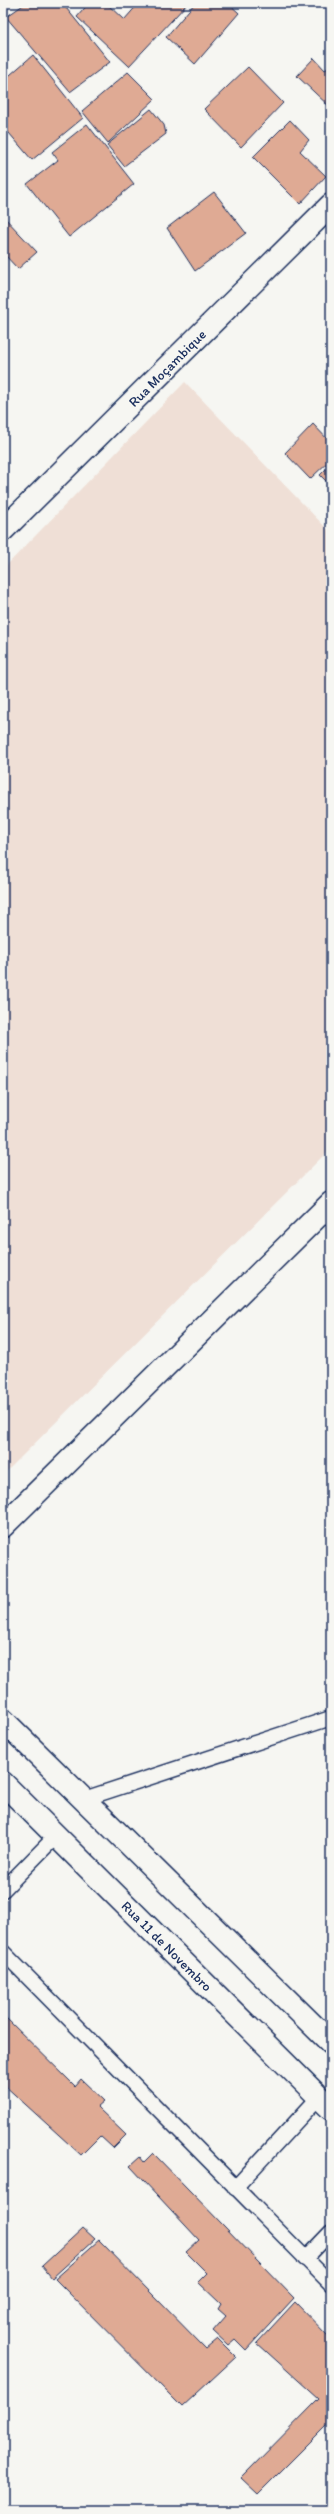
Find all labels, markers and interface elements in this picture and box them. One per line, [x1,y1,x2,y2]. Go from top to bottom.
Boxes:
street label: Rua Moçambique [125,326,210,411]
street label: Rua 11 de Novembro [118,1897,216,1995]

